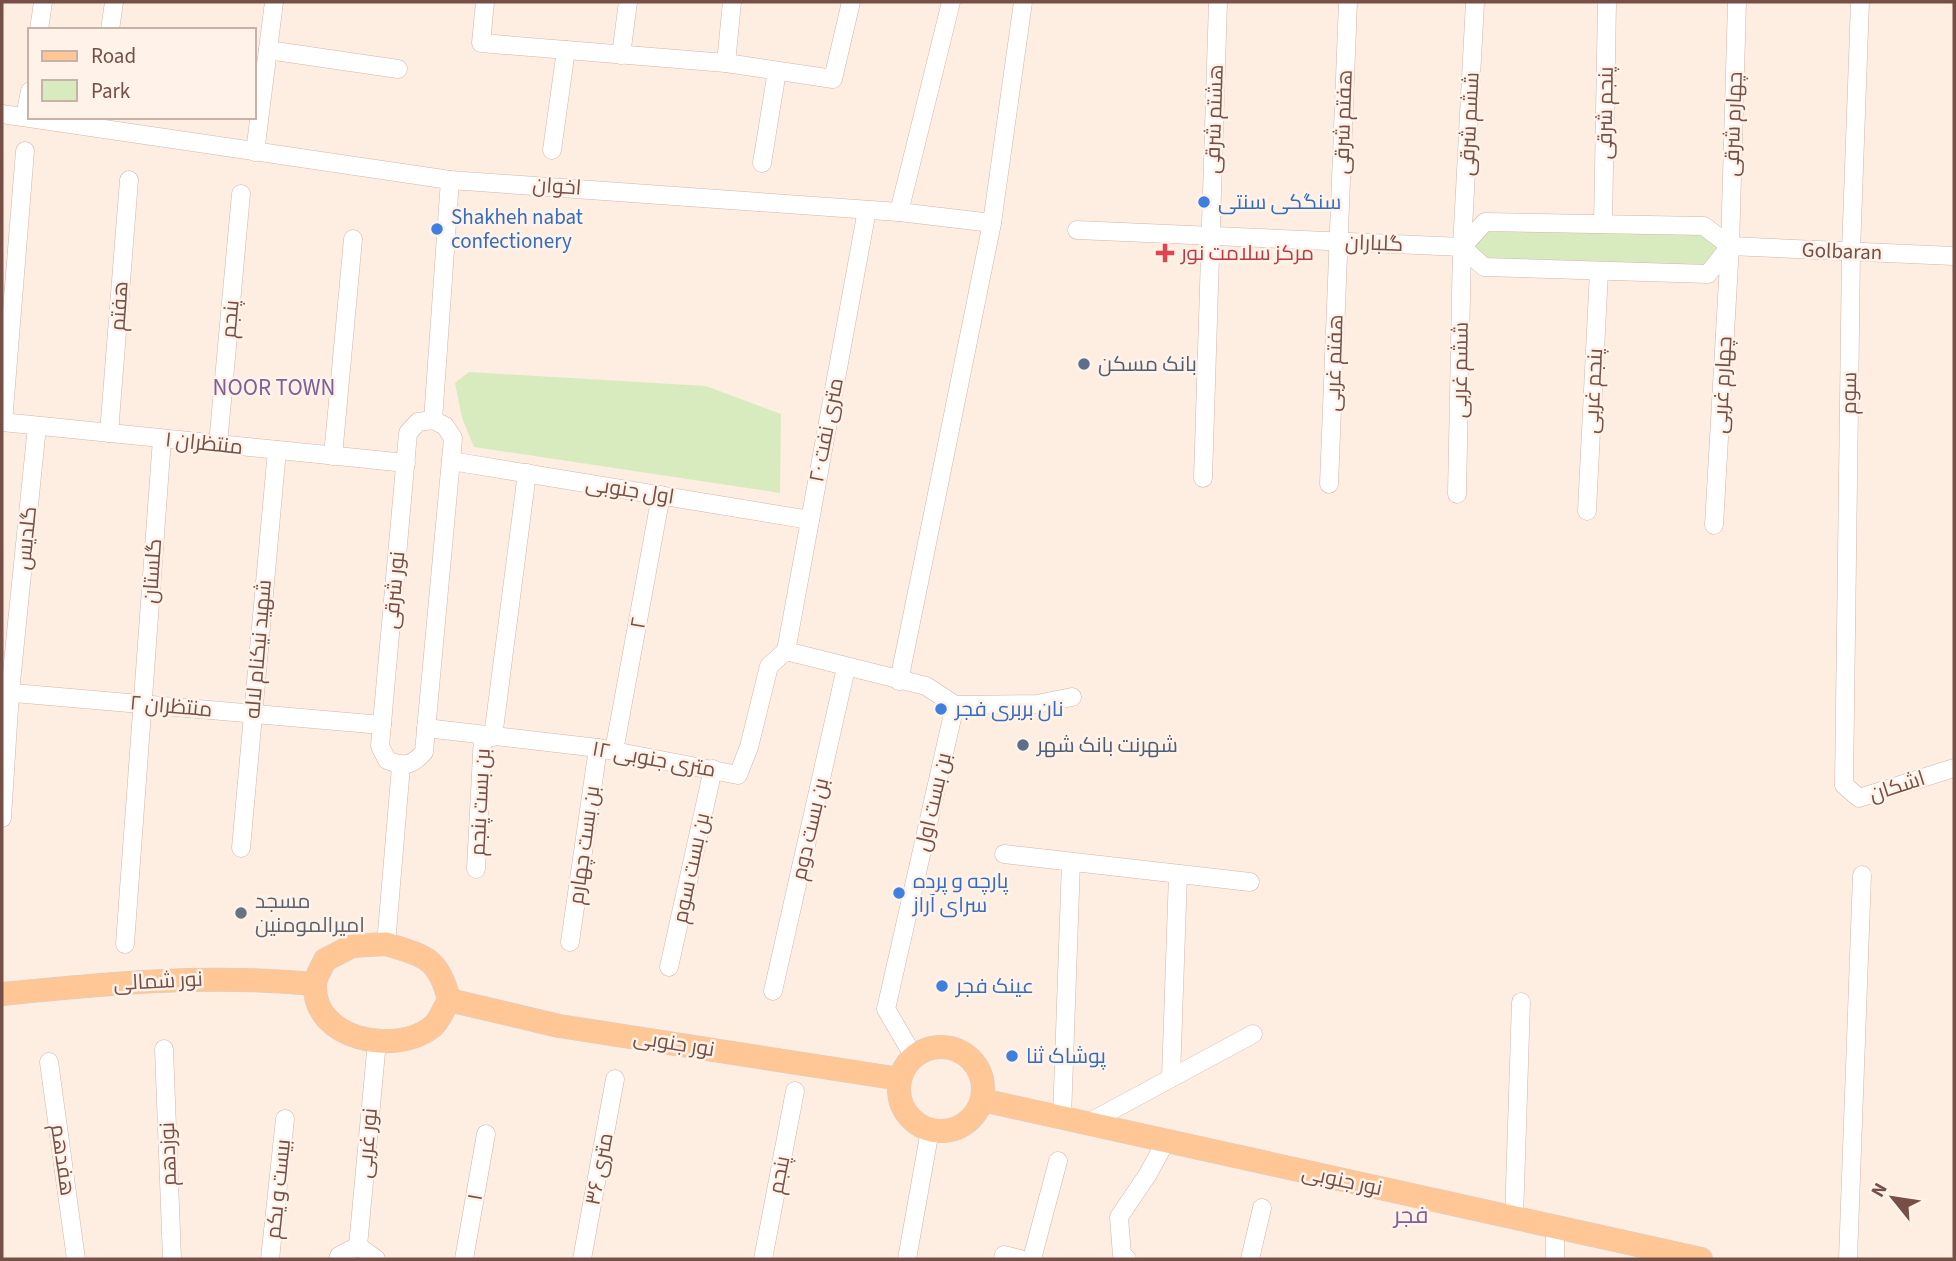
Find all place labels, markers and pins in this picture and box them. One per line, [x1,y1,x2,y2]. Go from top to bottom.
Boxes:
place label: سنگکی سنتی [1218,187,1341,217]
marker: سنگکی سنتی [1196,194,1212,210]
place label: Shakheh nabat confectionery [451,202,583,256]
marker: Shakheh nabat confectionery [429,221,445,237]
place label: مرکز سلامت نور [1180,238,1314,268]
marker: مرکز سلامت نور [1155,243,1175,263]
place label: بانک مسکن [1098,349,1197,379]
marker: بانک مسکن [1076,356,1092,372]
place label: نان بربری فجر [954,694,1064,724]
marker: نان بربری فجر [933,701,949,717]
place label: شهرنت بانک شهر [1036,730,1178,760]
marker: شهرنت بانک شهر [1015,737,1031,753]
place label: پارچه و پرده سرای آراز [912,866,1009,920]
marker: پارچه و پرده سرای آراز [891,885,907,901]
place label: مسجد امیرالمومنین [255,886,365,940]
marker: مسجد امیرالمومنین [233,905,249,921]
place label: عینک فجر [955,971,1034,1001]
marker: عینک فجر [934,978,950,994]
place label: پوشاک ثنا [1026,1041,1106,1071]
marker: پوشاک ثنا [1004,1048,1020,1064]

